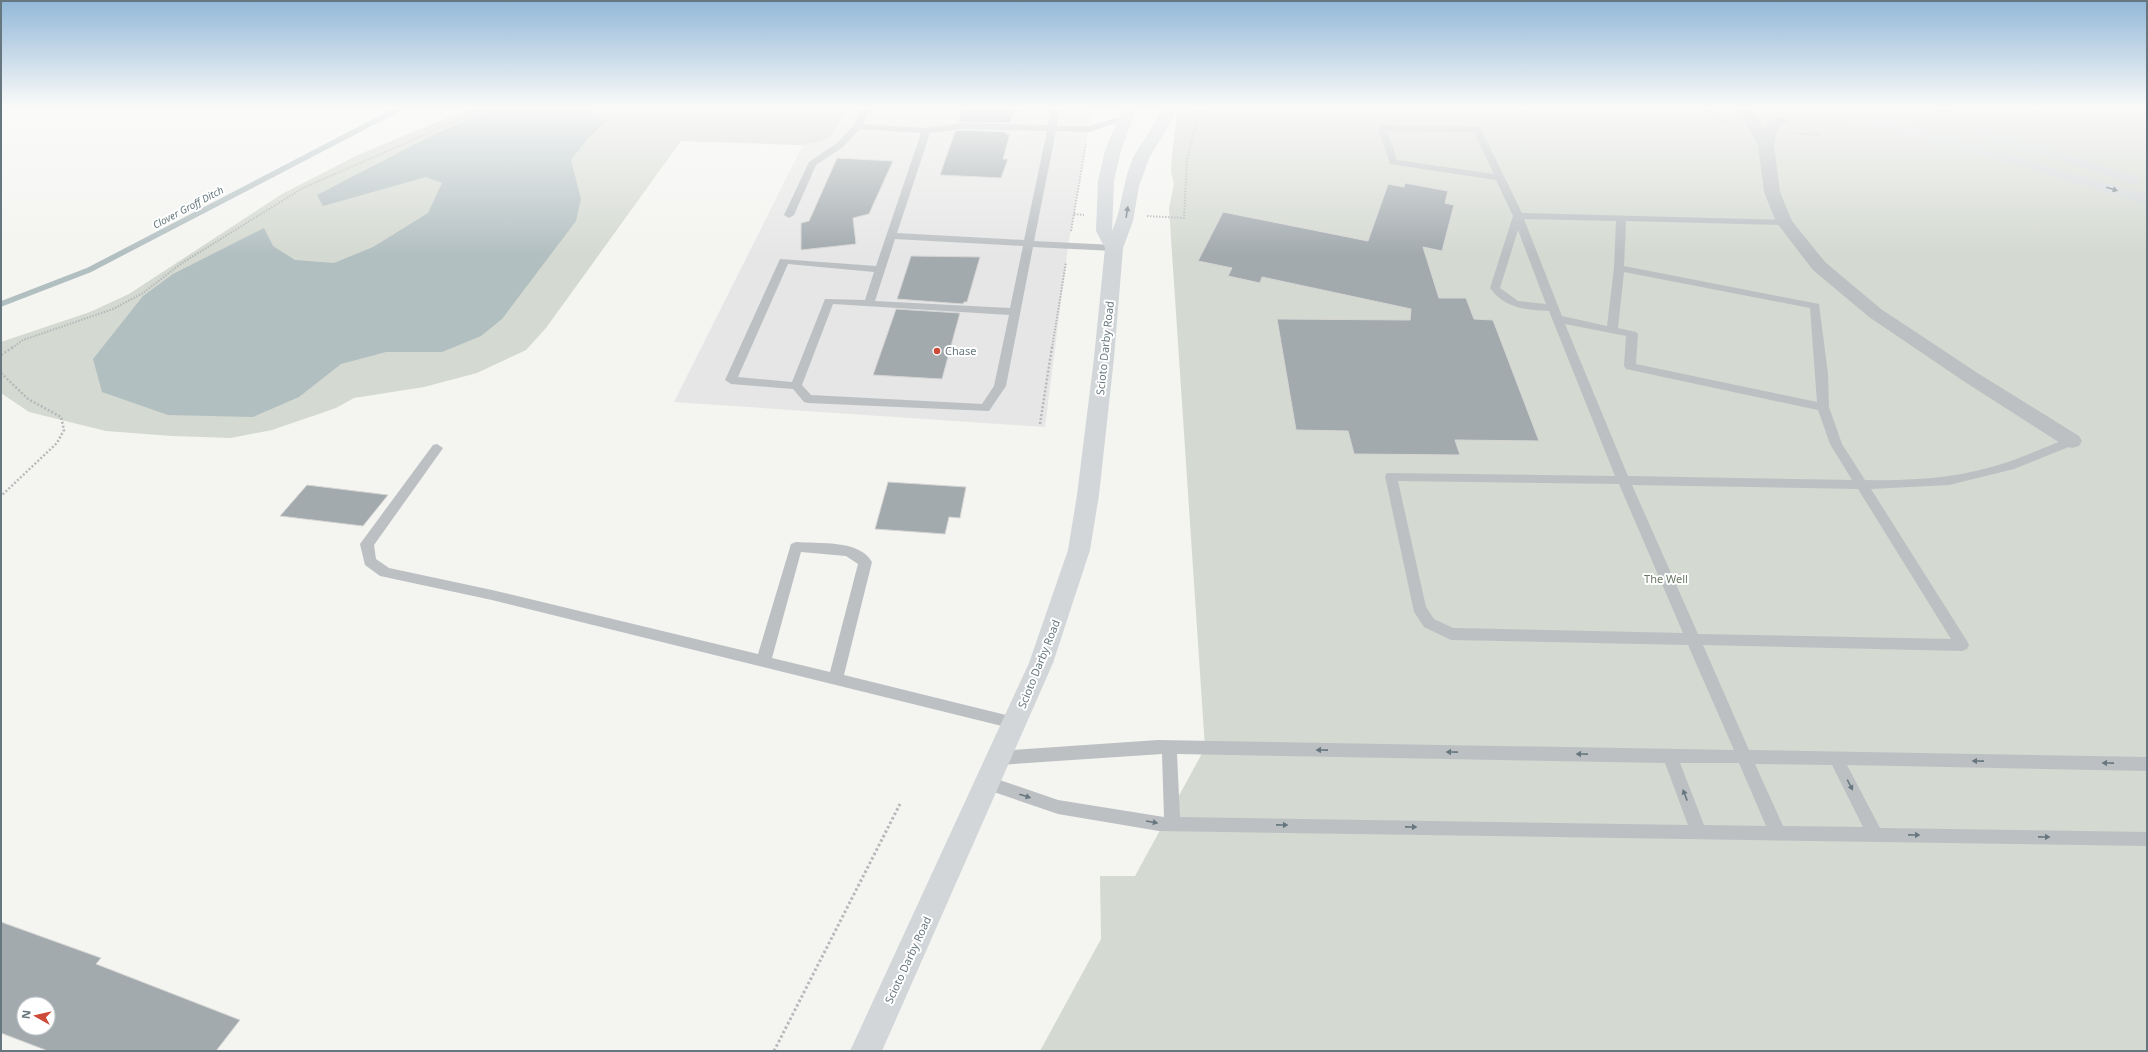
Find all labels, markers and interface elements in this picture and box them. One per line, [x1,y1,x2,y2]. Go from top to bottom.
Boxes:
water label: Clover Groff Ditch [150,182,226,232]
one-way arrow [2106,186,2118,192]
one-way arrow [1124,206,1130,218]
street label: Scioto Darby Road [1092,300,1117,396]
place label: Chase [945,343,976,358]
marker: Chase [932,346,942,356]
park label: The Well [1644,571,1688,586]
street label: Scioto Darby Road [1014,617,1063,710]
one-way arrow [1315,747,1328,753]
one-way arrow [1445,749,1458,755]
one-way arrow [1576,751,1588,758]
one-way arrow [1971,758,1984,764]
one-way arrow [2101,760,2114,766]
one-way arrow [1847,779,1853,791]
one-way arrow [1682,789,1688,801]
one-way arrow [1019,793,1031,799]
one-way arrow [1146,819,1158,825]
one-way arrow [1276,822,1288,829]
one-way arrow [1405,824,1418,830]
one-way arrow [1908,832,1921,838]
one-way arrow [2038,834,2051,840]
street label: Scioto Darby Road [881,914,934,1006]
north arrow [16,996,56,1036]
text: N [18,1009,34,1020]

